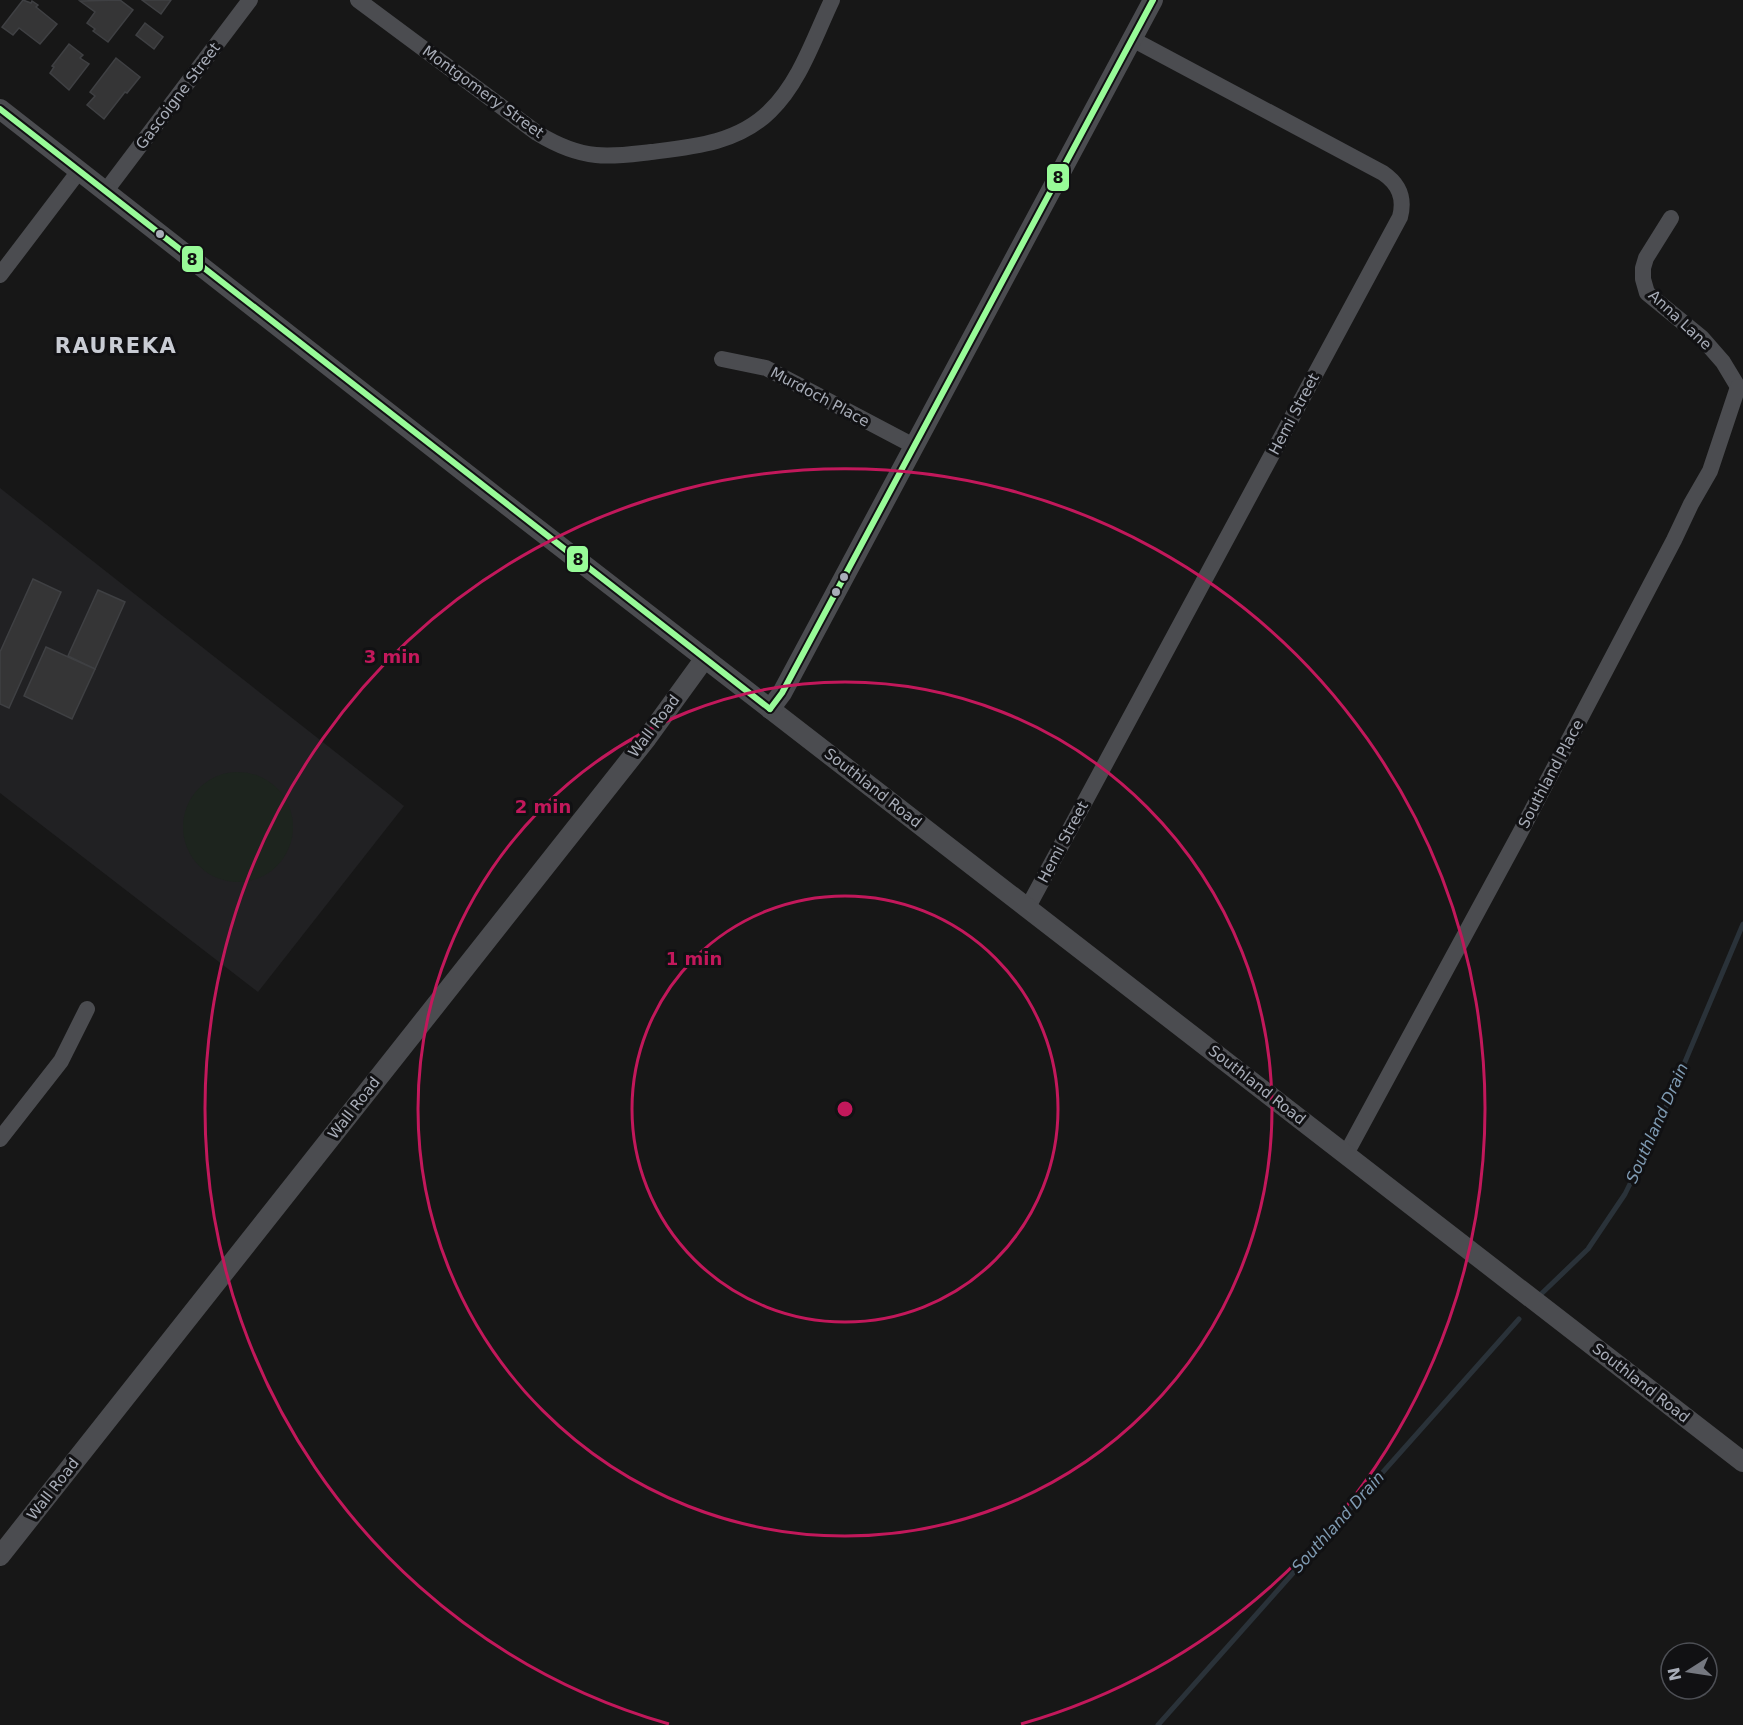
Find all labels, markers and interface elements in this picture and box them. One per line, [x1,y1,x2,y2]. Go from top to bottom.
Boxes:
street label: Gascoigne Street [132,39,224,153]
street label: Montgomery Street [419,42,547,142]
line badge: 8 [1046,163,1070,192]
text: 8 [1052,168,1064,187]
unlabelled marker [154,228,166,240]
line badge: 8 [181,245,204,273]
text: 8 [186,250,198,269]
street label: Anna Lane [1645,286,1715,354]
district label: RAUREKA [55,334,177,358]
street label: Murdoch Place [767,363,873,431]
street label: Hemi Street [1265,370,1323,458]
line badge: 8 [566,545,589,573]
text: 8 [572,550,584,569]
unlabelled marker [838,571,850,583]
unlabelled marker [830,586,842,598]
text: 3 min [364,646,420,667]
street label: Wall Road [625,691,683,761]
street label: Southland Place [1515,717,1587,831]
street label: Southland Road [821,744,925,832]
text: 2 min [515,796,571,817]
street label: Hemi Street [1034,798,1092,886]
text: 1 min [666,948,722,969]
street label: Southland Road [1205,1041,1309,1129]
water label: Southland Drain [1622,1060,1692,1186]
street label: Wall Road [324,1073,384,1143]
centre of rings [835,1099,855,1119]
street label: Southland Road [1589,1339,1693,1427]
street label: Wall Road [23,1454,83,1524]
water label: Southland Drain [1288,1468,1388,1576]
north arrow [1659,1641,1719,1701]
text: N [1664,1665,1686,1683]

